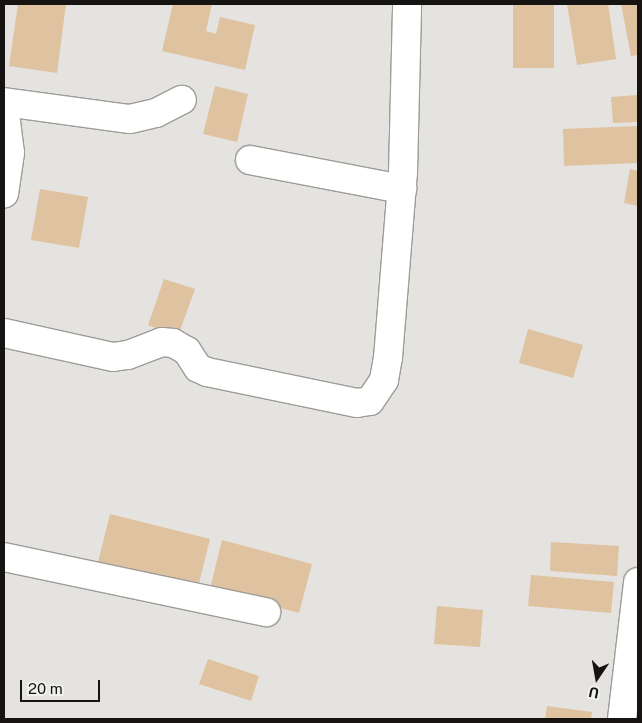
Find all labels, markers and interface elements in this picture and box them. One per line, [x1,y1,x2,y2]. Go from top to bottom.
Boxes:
north arrow [572,653,622,703]
scale bar [22,670,102,702]
text: 20 m [28,680,63,697]
text: U [587,684,601,702]

